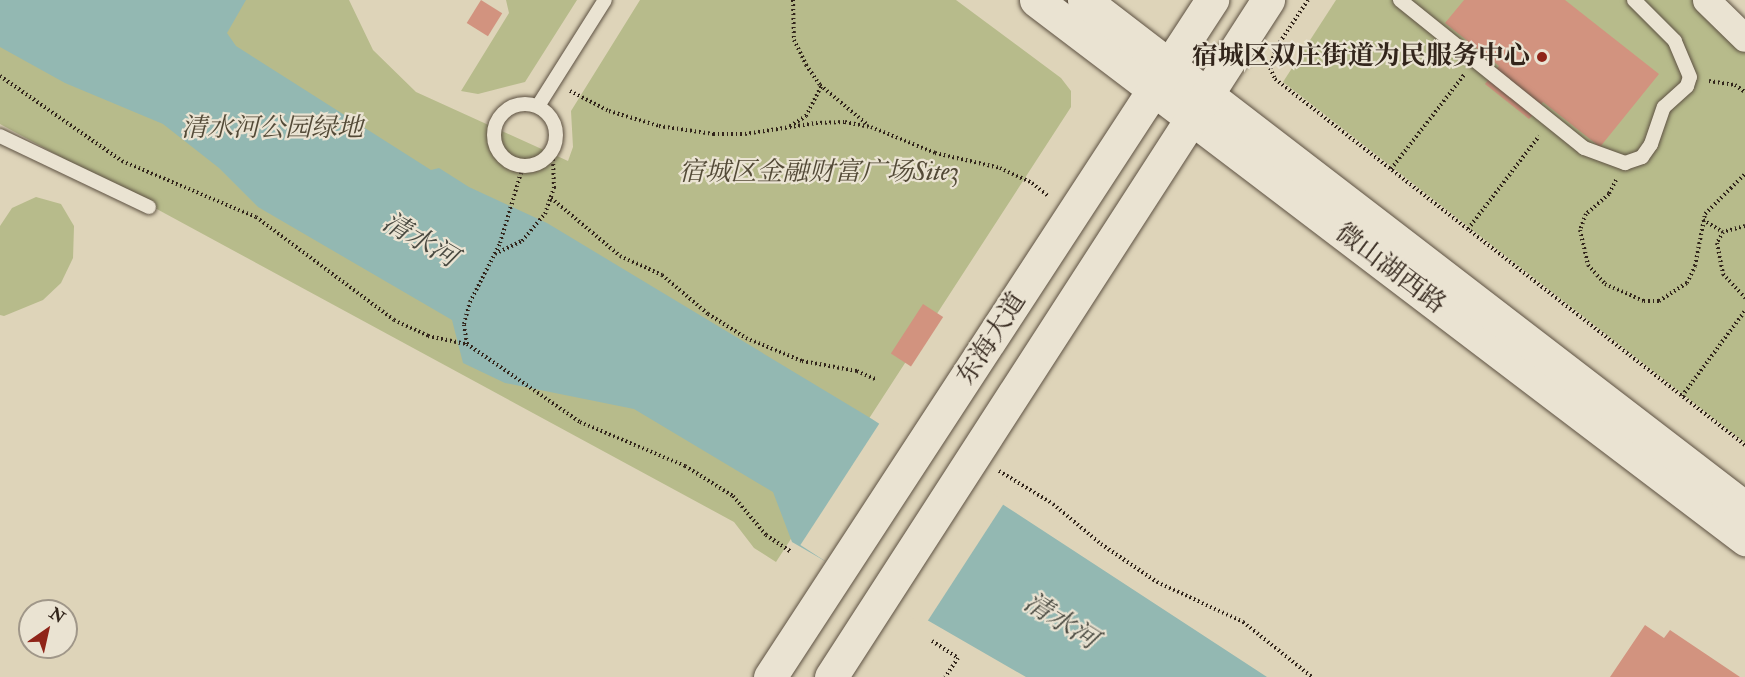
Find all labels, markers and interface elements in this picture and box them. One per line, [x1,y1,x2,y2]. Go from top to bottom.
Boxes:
place label: 宿城区双庄街道为民服务中心 [1192,41,1530,73]
marker: 宿城区双庄街道为民服务中心 [1535,50,1549,64]
park label: 清水河公园绿地 [181,113,363,145]
park label: 宿城区金融财富广场Site3 [679,157,959,189]
water label: 清水河 [377,206,463,274]
street label: 微山湖西路 [1329,217,1451,321]
street label: 东海大道 [951,287,1033,391]
water label: 清水河 [1018,586,1104,656]
north arrow [18,599,78,659]
text: N [45,603,68,628]

